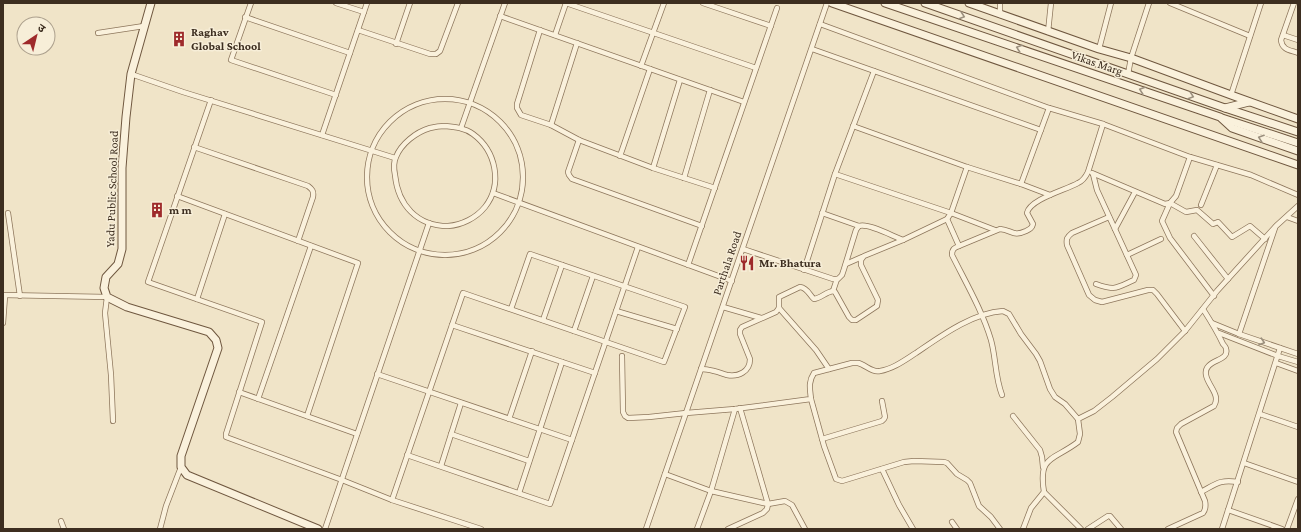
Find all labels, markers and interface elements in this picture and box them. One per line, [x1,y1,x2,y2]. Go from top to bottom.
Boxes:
one-way arrow [958,11,965,20]
north arrow [16,16,56,56]
text: उ [36,21,48,35]
place label: Raghav Global School [191,25,261,53]
building icon: Raghav Global School [170,30,188,48]
one-way arrow [1015,45,1022,53]
street label: Vikas Marg [1069,48,1125,78]
one-way arrow [1138,86,1145,95]
one-way arrow [1187,91,1194,100]
street label: Yadu Public School Road [103,130,121,248]
one-way arrow [1258,134,1265,143]
building icon: m m [148,201,166,219]
place label: m m [169,203,192,217]
street label: Parthala Road [709,228,745,297]
restaurant icon: Mr. Bhatura [738,254,756,272]
place label: Mr. Bhatura [759,256,821,270]
one-way arrow [1258,337,1265,346]

